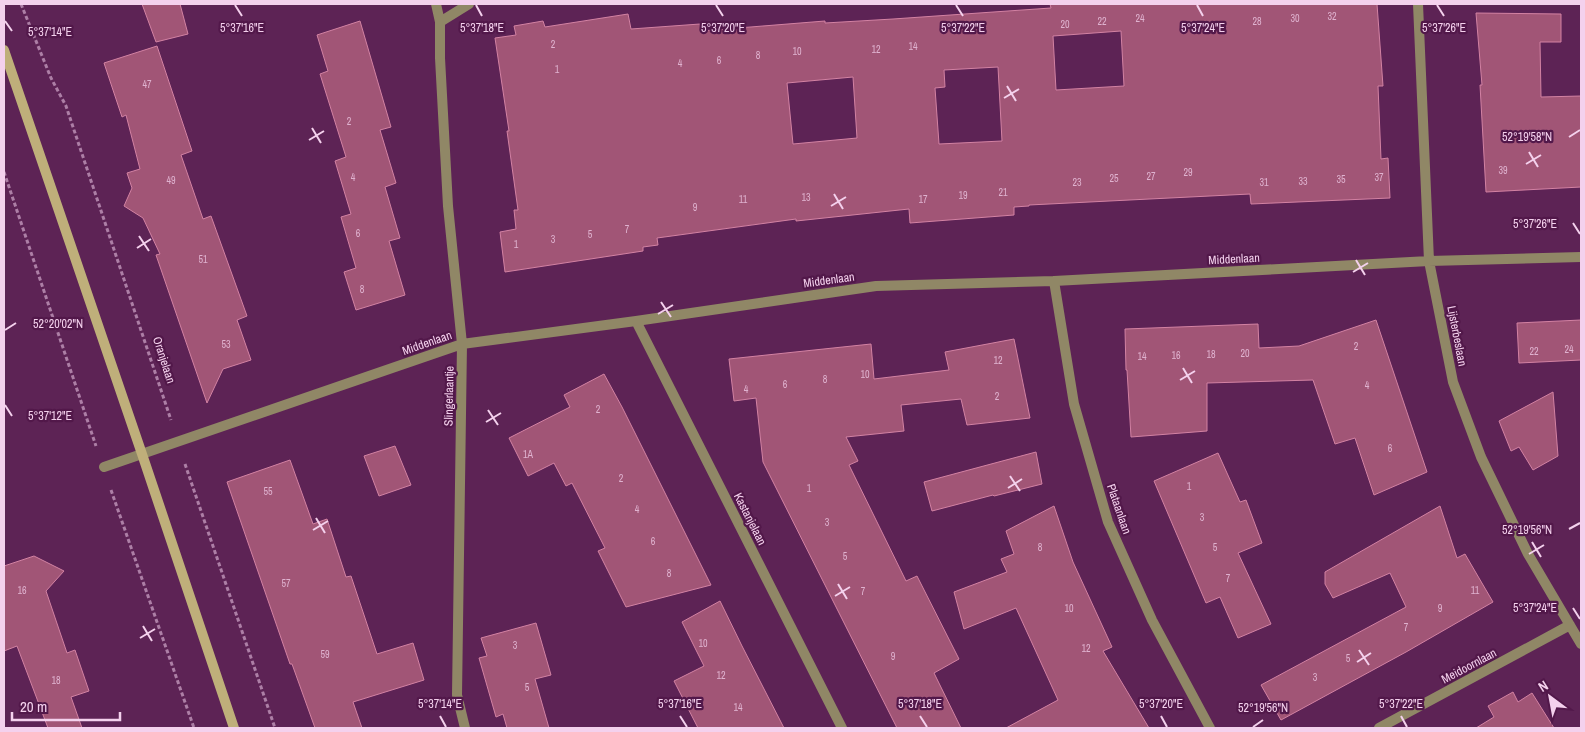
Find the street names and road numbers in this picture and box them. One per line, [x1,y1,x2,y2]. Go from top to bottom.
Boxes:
street label: Middenlaan [1208,250,1260,268]
street label: Middenlaan [802,268,856,292]
street label: Lijsterbeslaan [1443,304,1471,368]
street label: Middenlaan [400,327,454,359]
street label: Oranjelaan [149,335,179,385]
street label: Slingerlaantje [440,366,458,426]
street label: Plataanlaan [1103,482,1135,536]
street label: Kastanjelaan [730,490,770,548]
street label: Meidoornlaan [1439,645,1499,687]

